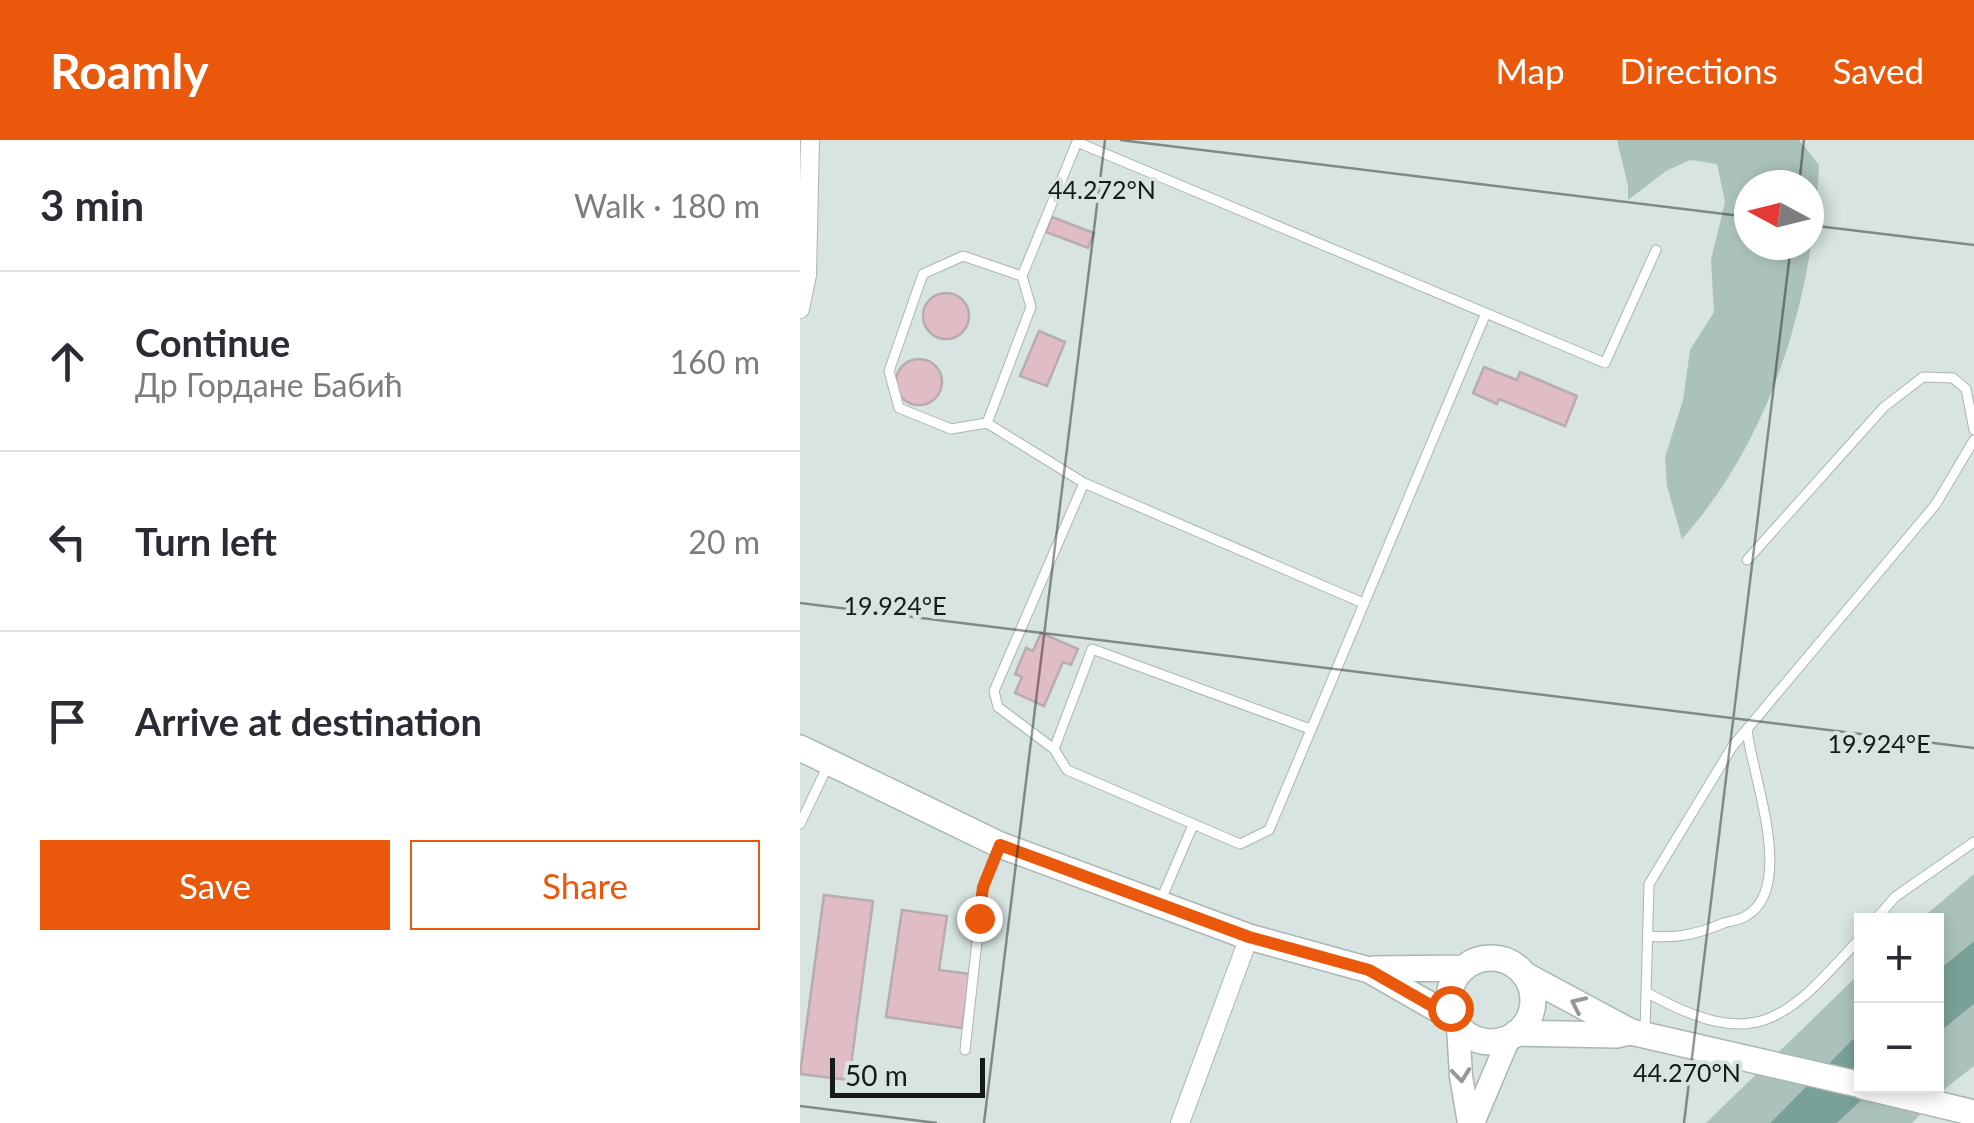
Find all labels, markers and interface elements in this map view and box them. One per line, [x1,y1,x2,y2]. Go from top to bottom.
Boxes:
text: Roamly [50,42,209,99]
text: Map [1496,49,1565,91]
text: Directions [1620,49,1778,91]
text: Saved [1833,49,1924,91]
north arrow [1734,170,1824,260]
text: 44.272°N [1048,174,1156,204]
text: 3 min [40,180,144,230]
text: Walk · 180 m [574,186,760,225]
text: Continue [135,319,290,365]
icon: ahead [40,334,95,389]
text: 160 m [670,342,760,381]
text: Др Гордане Бабић [135,365,403,404]
icon: left [40,514,95,569]
text: Turn left [135,518,277,564]
text: 20 m [688,522,760,561]
text: 19.924°E [843,590,947,620]
icon: arrive [40,694,95,749]
text: Arrive at destination [135,698,482,744]
text: 19.924°E [1827,728,1931,758]
button: Save [40,840,390,930]
button: Share [410,840,760,930]
route end [957,896,1003,942]
map controls [1854,913,1944,1093]
button: + [1854,913,1944,1003]
route start [1428,986,1474,1032]
one-way arrow [1570,997,1588,1017]
button: − [1854,1003,1944,1093]
scale bar [830,1053,985,1098]
text: 44.270°N [1633,1057,1741,1087]
text: 50 m [845,1058,908,1092]
one-way arrow [1450,1067,1471,1083]

